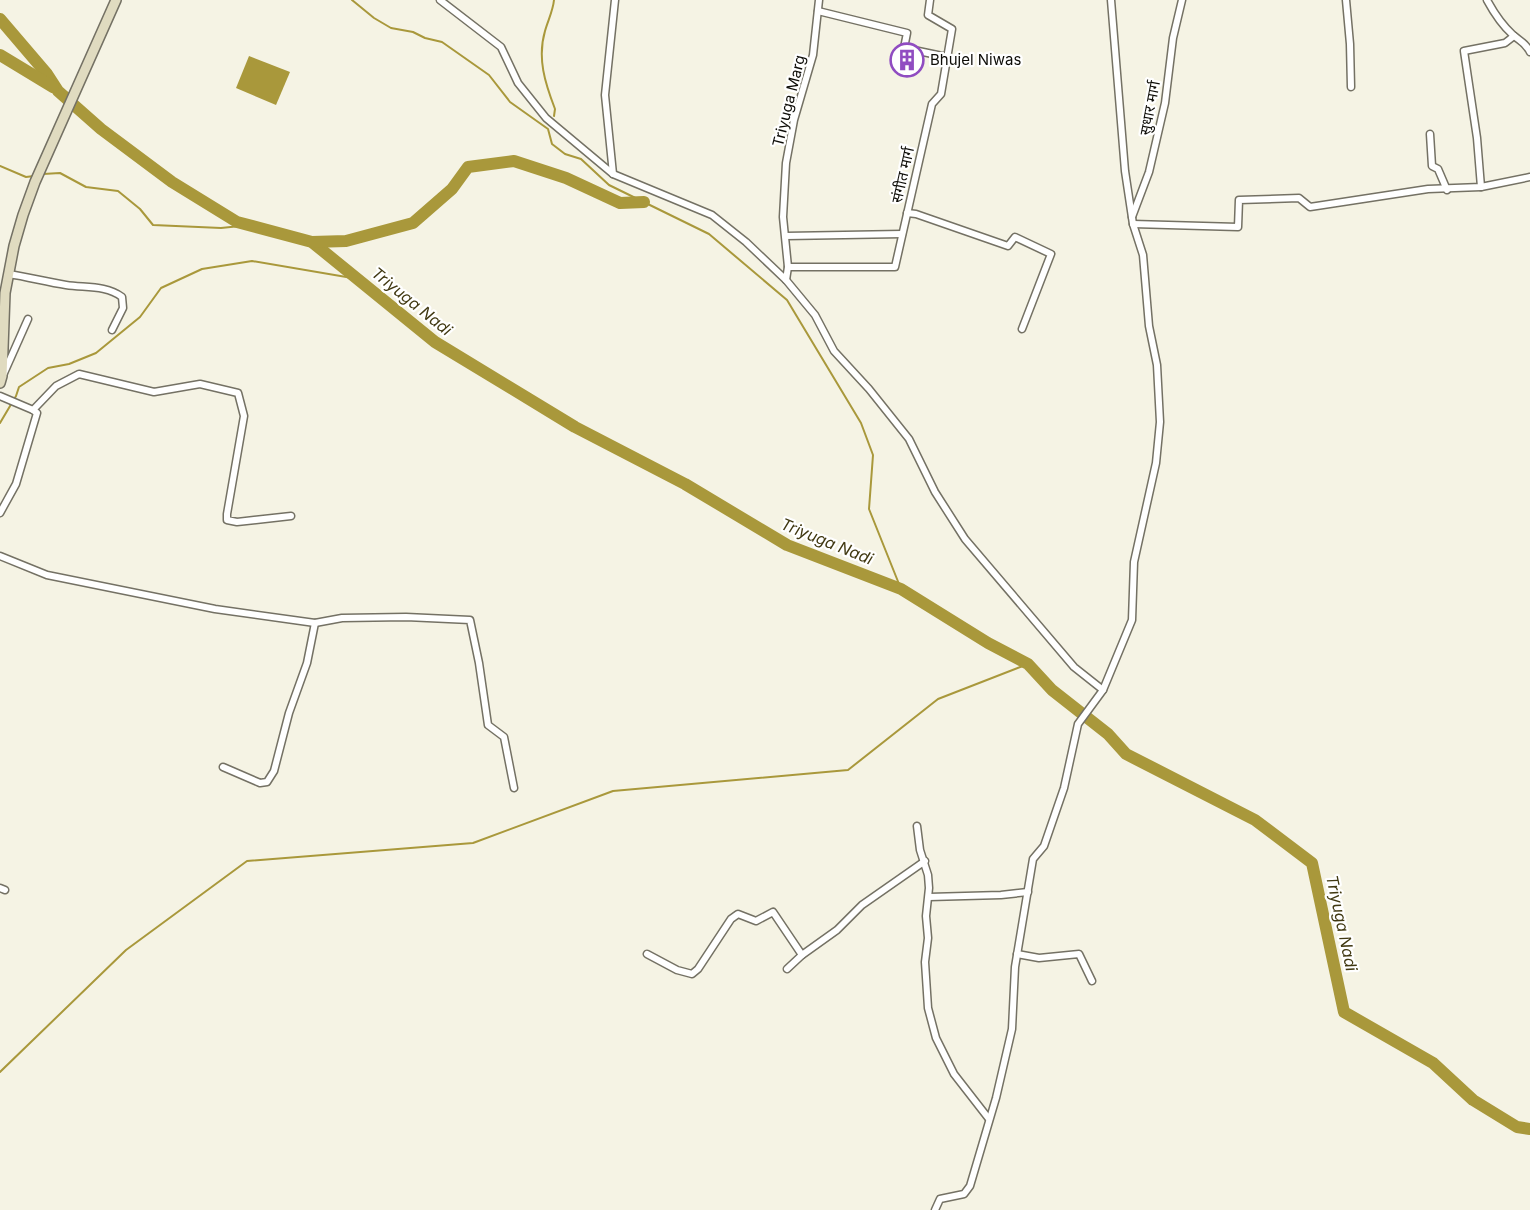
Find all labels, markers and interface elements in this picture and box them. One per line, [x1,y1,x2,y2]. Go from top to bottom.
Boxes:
building icon: Bhujel Niwas [889,42,925,78]
place label: Bhujel Niwas [930,50,1021,69]
street label: Triyuga Marg [768,53,809,149]
street label: सुधार मार्ग [1135,78,1165,137]
street label: संगीत मार्ग [887,144,918,205]
water label: Triyuga Nadi [368,262,457,340]
water label: Triyuga Nadi [778,513,877,569]
water label: Triyuga Nadi [1322,873,1362,974]

